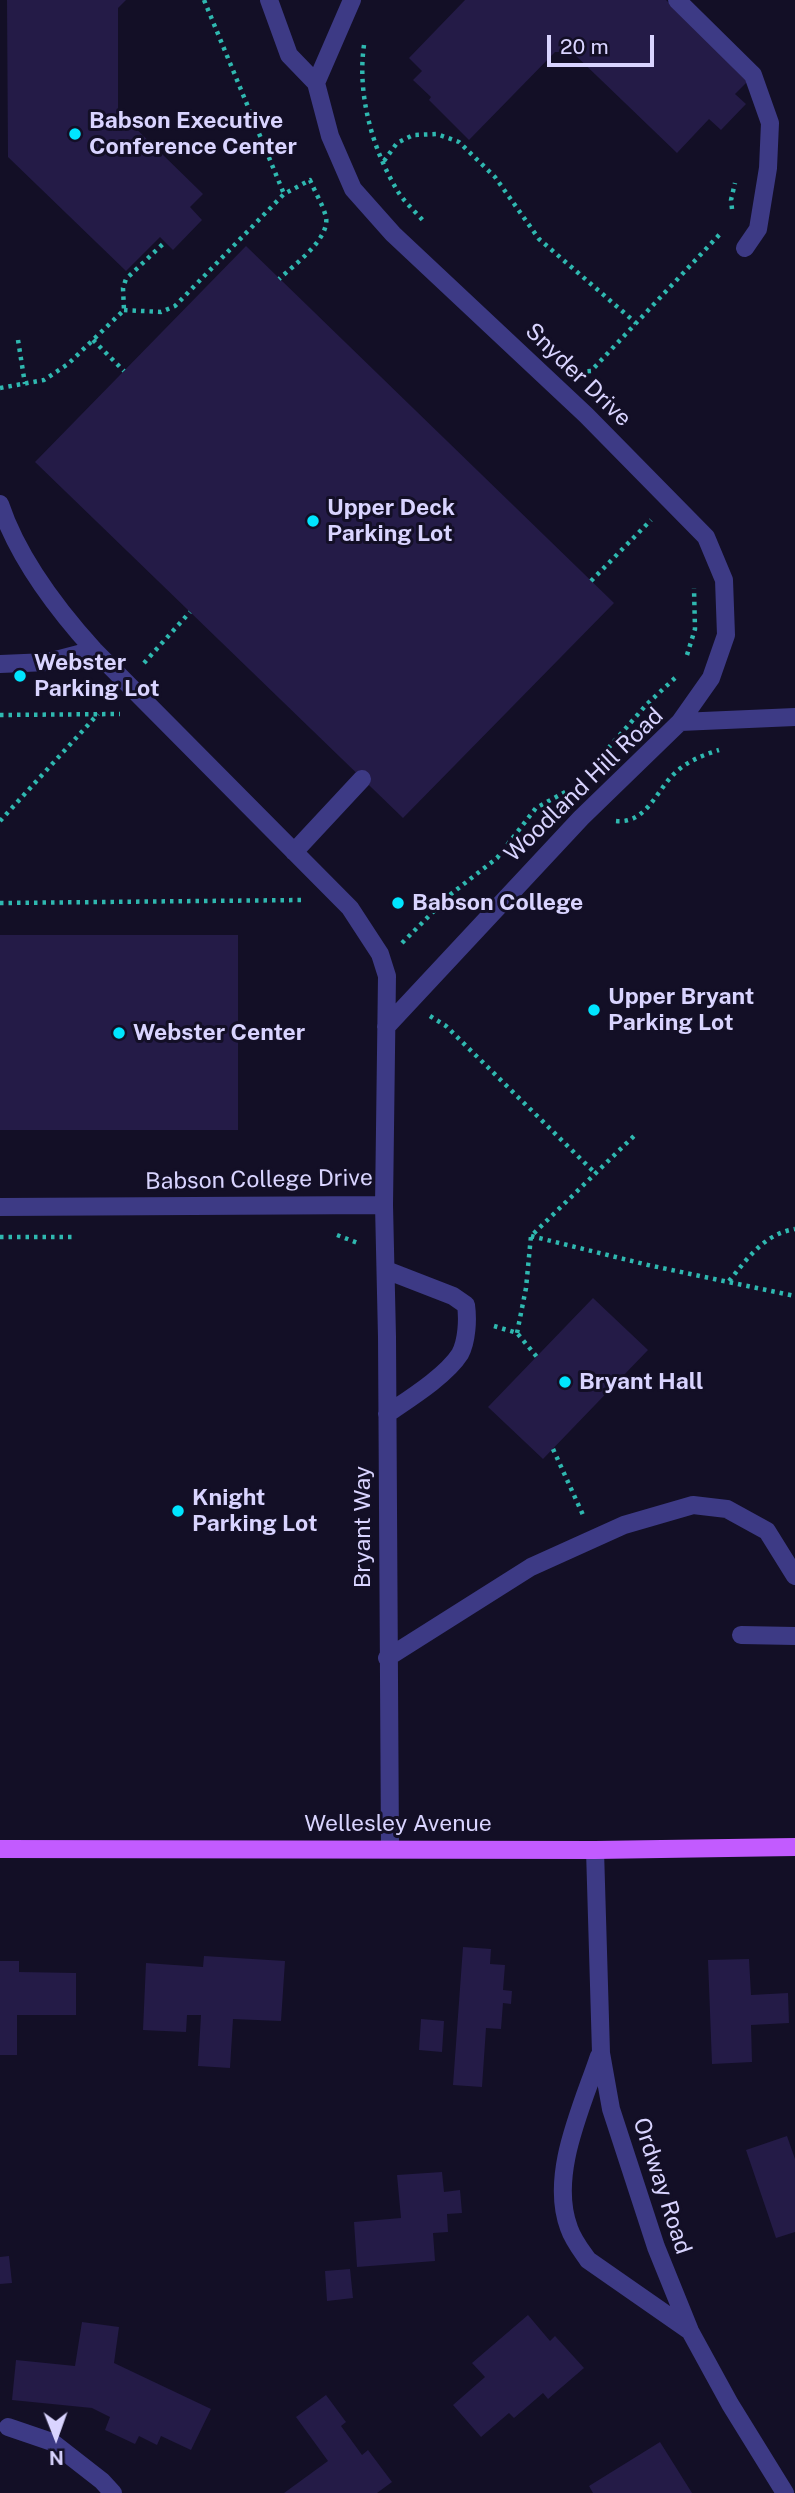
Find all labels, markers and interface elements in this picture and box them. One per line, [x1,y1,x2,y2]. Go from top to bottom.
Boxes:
scale bar [550,21,657,65]
text: 20 m [560,34,609,59]
place label: Babson Executive Conference Center [89,107,297,161]
marker: Babson Executive Conference Center [67,126,83,142]
street label: Snyder Drive [519,318,637,432]
place label: Upper Deck Parking Lot [327,494,455,548]
marker: Upper Deck Parking Lot [305,513,321,529]
place label: Webster Parking Lot [34,649,160,703]
marker: Webster Parking Lot [12,668,28,684]
street label: Woodland Hill Road [499,702,669,868]
place label: Babson College [412,889,583,917]
marker: Babson College [390,895,406,911]
place label: Upper Bryant Parking Lot [608,983,754,1037]
marker: Upper Bryant Parking Lot [586,1002,602,1018]
place label: Webster Center [133,1019,305,1047]
marker: Webster Center [111,1025,127,1041]
street label: Babson College Drive [145,1164,373,1196]
place label: Bryant Hall [579,1368,704,1396]
marker: Bryant Hall [557,1374,573,1390]
street label: Bryant Way [349,1466,377,1588]
place label: Knight Parking Lot [192,1484,318,1538]
marker: Knight Parking Lot [170,1503,186,1519]
street label: Wellesley Avenue [304,1810,492,1838]
street label: Ordway Road [627,2114,697,2258]
north arrow [21,2402,91,2472]
text: N [49,2447,64,2469]

